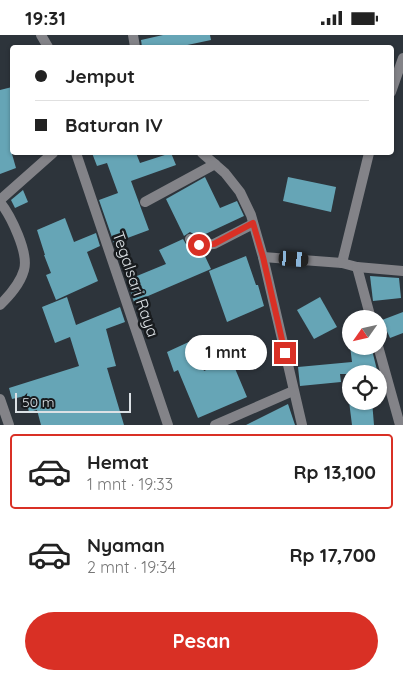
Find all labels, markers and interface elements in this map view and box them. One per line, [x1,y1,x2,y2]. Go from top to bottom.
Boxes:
text: 19:31 [25,6,66,30]
text: Jemput [65,64,135,88]
text: Baturan IV [65,113,163,137]
street label: Tegalsari Raya [109,228,163,340]
route start [188,234,210,256]
car [278,250,309,268]
north arrow [342,310,388,355]
map controls [342,310,387,410]
callout: 1 mnt [185,335,268,371]
text: 1 mnt [205,342,247,362]
route end [274,342,296,364]
button: locate [342,365,387,410]
scale bar [15,390,131,413]
text: 50 m [22,393,55,411]
icon: car [27,449,72,494]
text: Hemat [87,450,149,474]
text: Rp 13,100 [293,460,376,484]
text: 1 mnt · 19:33 [87,474,173,494]
icon: car [27,532,72,577]
text: Nyaman [87,533,165,557]
text: Rp 17,700 [289,543,376,567]
text: 2 mnt · 19:34 [87,557,176,577]
button: Pesan [25,612,378,670]

